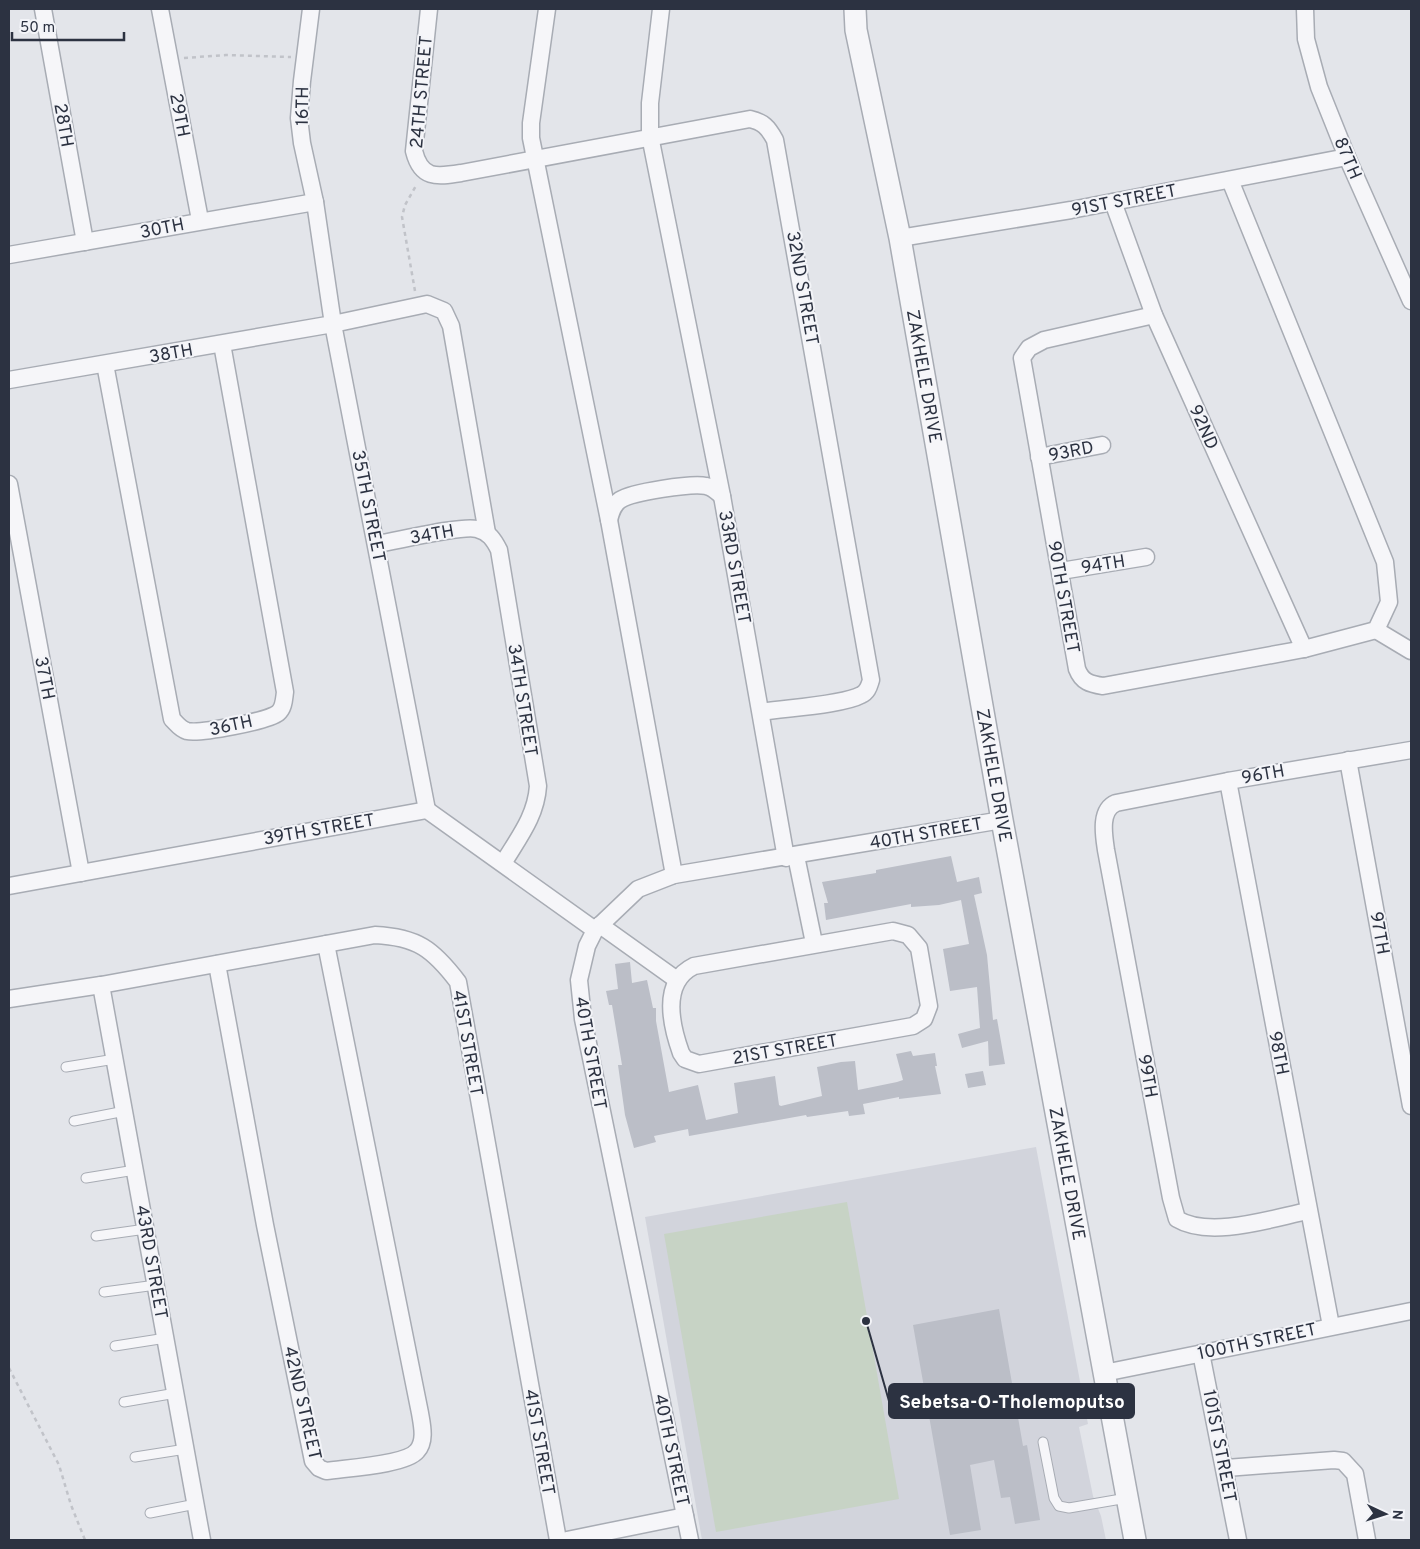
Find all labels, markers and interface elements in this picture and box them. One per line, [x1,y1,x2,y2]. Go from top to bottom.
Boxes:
scale bar [12,10,125,42]
text: 50 m [20,19,55,38]
street label: 24TH STREET [406,35,439,150]
street label: 16TH [292,86,315,126]
street label: 29TH [163,91,194,139]
street label: 28TH [47,101,78,149]
street label: 87TH [1327,134,1366,183]
street label: 91ST STREET [1070,180,1179,223]
street label: 30TH [138,214,186,245]
street label: 32ND STREET [780,229,823,347]
street label: ZAKHELE DRIVE [900,308,946,445]
street label: 38TH [147,339,195,370]
street label: 92ND [1183,402,1223,454]
street label: 93RD [1047,437,1096,468]
street label: 35TH STREET [345,448,390,564]
street label: 33RD STREET [712,509,755,626]
street label: 34TH [408,520,456,551]
street label: 90TH STREET [1041,539,1084,655]
street label: 94TH [1079,551,1127,580]
street label: 34TH STREET [501,642,542,758]
street label: 37TH [28,655,59,702]
street label: ZAKHELE DRIVE [970,707,1016,844]
street label: 36TH [208,711,255,742]
street label: 96TH [1240,760,1287,791]
street label: 39TH STREET [262,809,377,852]
street label: 40TH STREET [868,813,984,856]
street label: 97TH [1363,910,1394,957]
street label: 41ST STREET [446,989,487,1098]
street label: 40TH STREET [568,995,611,1111]
street label: 98TH [1262,1029,1293,1077]
street label: 21ST STREET [731,1030,840,1071]
street label: 99TH [1131,1053,1162,1100]
street label: ZAKHELE DRIVE [1042,1105,1089,1242]
street label: 43RD STREET [129,1204,172,1321]
street label: 100TH STREET [1196,1319,1319,1366]
street label: 42ND STREET [277,1344,326,1463]
callout: Sebetsa-O-Tholemoputso [889,1384,1134,1418]
street label: 41ST STREET [518,1388,559,1497]
street label: 101ST STREET [1196,1388,1241,1505]
text: Sebetsa-O-Tholemoputso [899,1391,1125,1415]
street label: 40TH STREET [647,1392,694,1509]
north arrow [1360,1489,1410,1539]
text: N [1388,1509,1405,1520]

